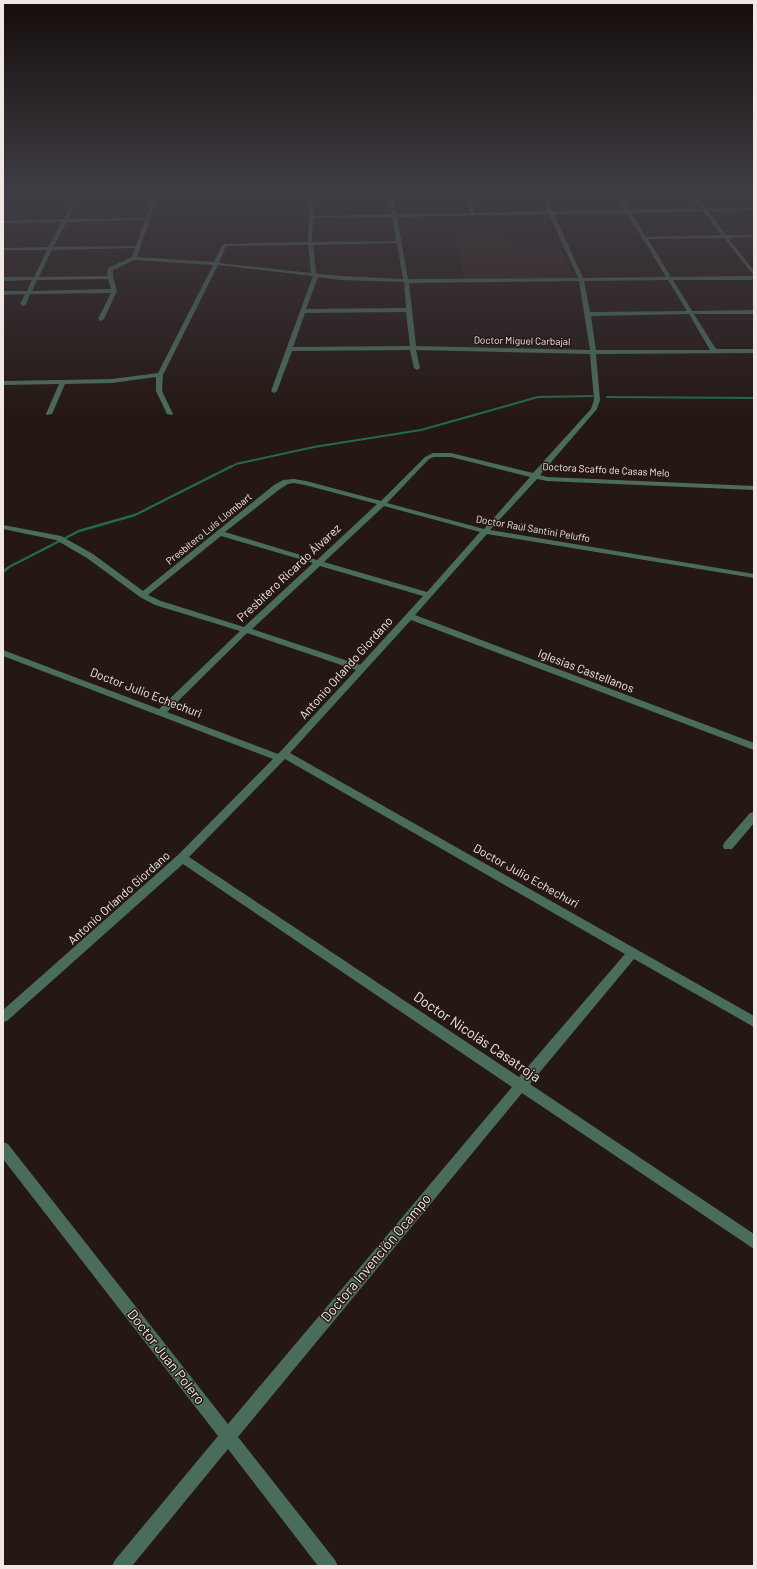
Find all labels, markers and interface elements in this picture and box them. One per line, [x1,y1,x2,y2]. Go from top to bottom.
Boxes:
street label: Doctor Miguel Carbajal [474,334,570,348]
street label: Doctora Scaffo de Casas Melo [542,461,670,479]
street label: Presbítero Luis Llombart [164,491,254,567]
street label: Doctor Raúl Santini Peluffo [475,513,591,545]
street label: Presbítero Ricardo Álvarez [234,521,344,625]
street label: Antonio Orlando Giordano [296,614,396,722]
street label: Iglesias Castellanos [536,646,636,696]
street label: Doctor Julio Echechuri [88,665,204,721]
street label: Doctor Julio Echechuri [471,841,581,911]
street label: Antonio Orlando Giordano [65,848,173,948]
street label: Doctor Nicolás Casatroja [410,988,544,1086]
street label: Doctora Invención Ocampo [317,1190,435,1326]
street label: Doctor Juan Polero [124,1306,208,1408]

